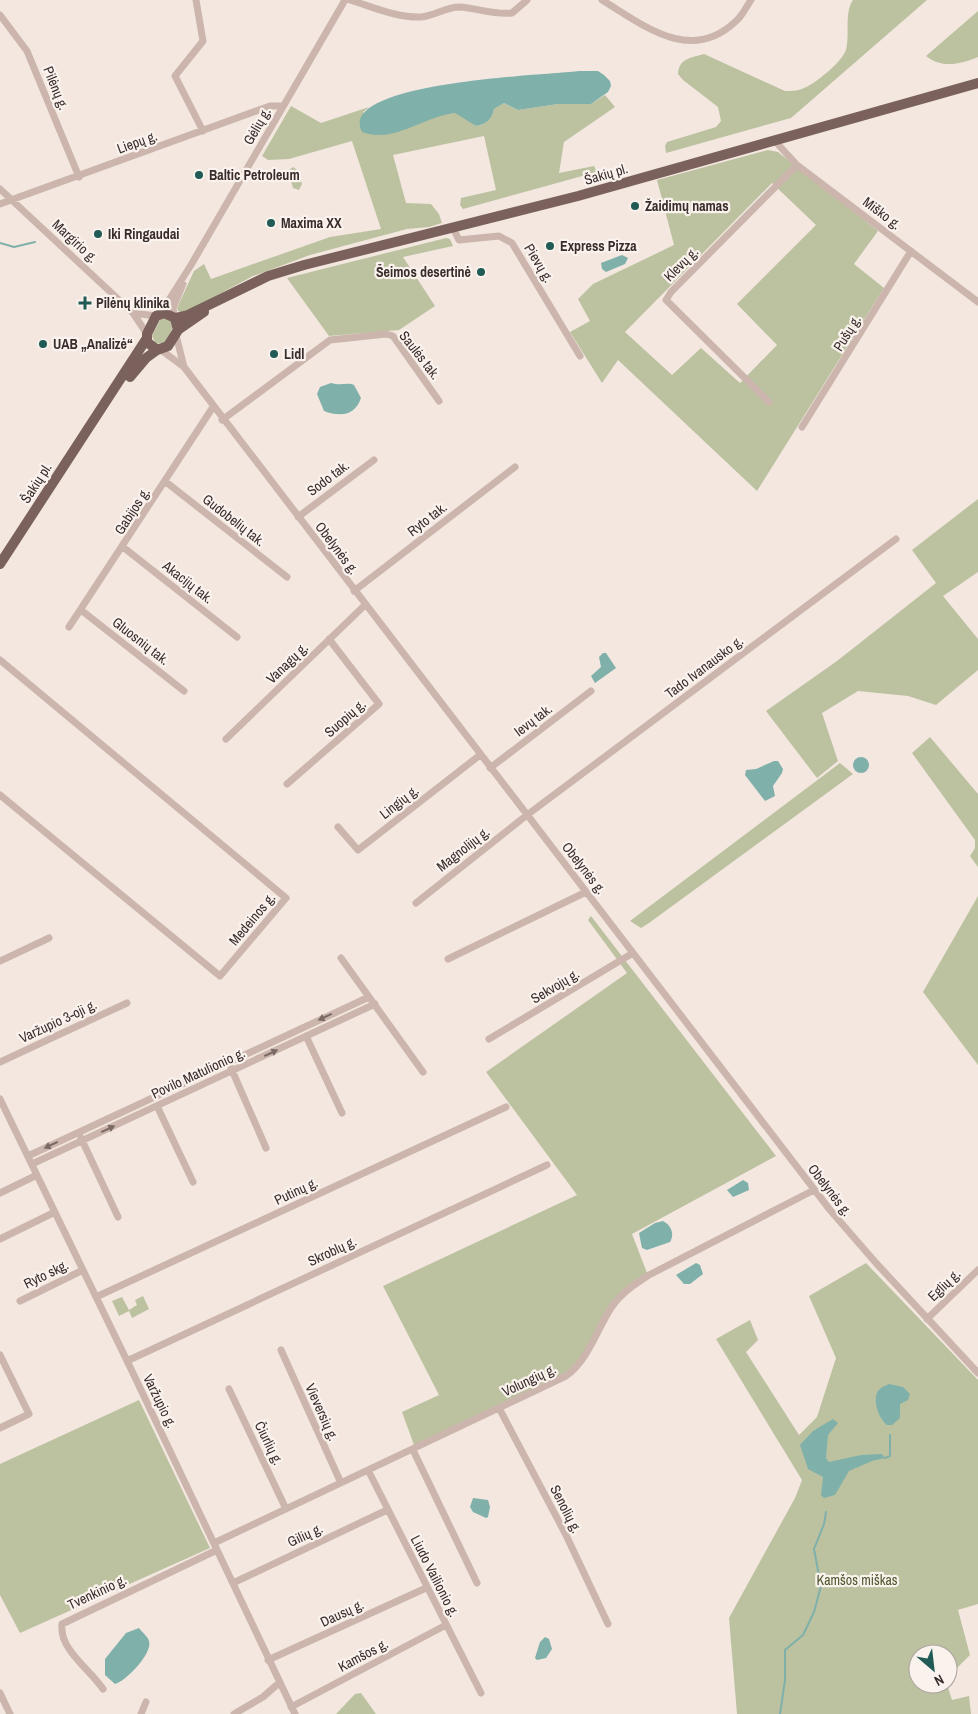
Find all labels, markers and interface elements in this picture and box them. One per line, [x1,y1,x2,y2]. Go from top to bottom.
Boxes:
street label: Pilėnų g. [39,64,73,112]
street label: Gėlių g. [239,104,275,148]
street label: Liepų g. [114,126,160,158]
street label: Šakių pl. [582,159,630,189]
place label: Baltic Petroleum [209,166,300,184]
marker: Baltic Petroleum [193,169,205,181]
street label: Miško g. [859,193,905,233]
place label: Žaidimų namas [645,197,729,215]
marker: Žaidimų namas [629,200,641,212]
place label: Maxima XX [281,214,342,232]
street label: Margirio g. [49,215,101,267]
marker: Maxima XX [265,217,277,229]
place label: Iki Ringaudai [108,225,179,243]
marker: Iki Ringaudai [92,228,104,240]
place label: Express Pizza [560,237,637,255]
street label: Pievų g. [520,240,558,286]
marker: Express Pizza [544,240,556,252]
street label: Klevų g. [660,243,702,285]
place label: Šeimos desertinė [376,263,471,281]
marker: Šeimos desertinė [475,266,487,278]
place label: Pilėnų klinika [96,294,170,312]
marker: Pilėnų klinika [78,296,92,310]
street label: Pušų g. [829,312,865,354]
street label: Saulės tak. [395,327,445,383]
place label: UAB „Analizė“ [53,335,133,353]
marker: UAB „Analizė“ [37,338,49,350]
place label: Lidl [284,345,304,363]
marker: Lidl [268,348,280,360]
street label: Sodo tak. [303,456,353,500]
street label: Šakių pl. [16,459,56,507]
street label: Gabijos g. [110,484,154,538]
street label: Gudobelių tak. [199,490,269,550]
street label: Ryto tak. [404,498,450,540]
street label: Obelynės g. [311,518,363,578]
street label: Akacijų tak. [158,556,217,607]
street label: Gluosnių tak. [109,613,173,669]
street label: Tado Ivanausko g. [661,632,747,702]
street label: Vanagų g. [262,639,312,687]
street label: Suopių g. [321,695,369,741]
street label: Ievų tak. [510,700,556,740]
street label: Lingių g. [376,781,422,823]
street label: Magnolijų g. [433,823,493,875]
street label: Obelynės g. [558,838,610,898]
street label: Medeinos g. [225,889,279,949]
street label: Sekvojų g. [527,964,583,1008]
street label: Varžupio 3-oji g. [16,995,100,1047]
one-way arrow [318,1014,332,1022]
street label: Povilo Matulionio g. [148,1043,248,1103]
one-way arrow [264,1048,278,1056]
one-way arrow [101,1124,115,1132]
one-way arrow [44,1141,58,1149]
street label: Obelynės g. [804,1160,856,1220]
street label: Putinų g. [271,1173,321,1209]
street label: Skroblų g. [305,1232,359,1270]
street label: Ryto skg. [21,1255,71,1293]
street label: Eglių g. [924,1265,964,1305]
street label: Volungių g. [499,1360,559,1400]
street label: Varžupio g. [139,1371,181,1431]
street label: Vieversių g. [301,1380,343,1444]
street label: Čiurlių g. [251,1418,287,1468]
street label: Senolių g. [546,1482,586,1536]
street label: Gilių g. [284,1519,326,1551]
street label: Liudo Vailionio g. [407,1532,463,1620]
street label: Tvenkinio g. [65,1570,129,1614]
park label: Kamšos miškas [816,1571,898,1589]
street label: Dausų g. [317,1595,367,1631]
street label: Kamšos g. [335,1634,391,1676]
north arrow [908,1644,958,1694]
text: N [931,1671,947,1690]

